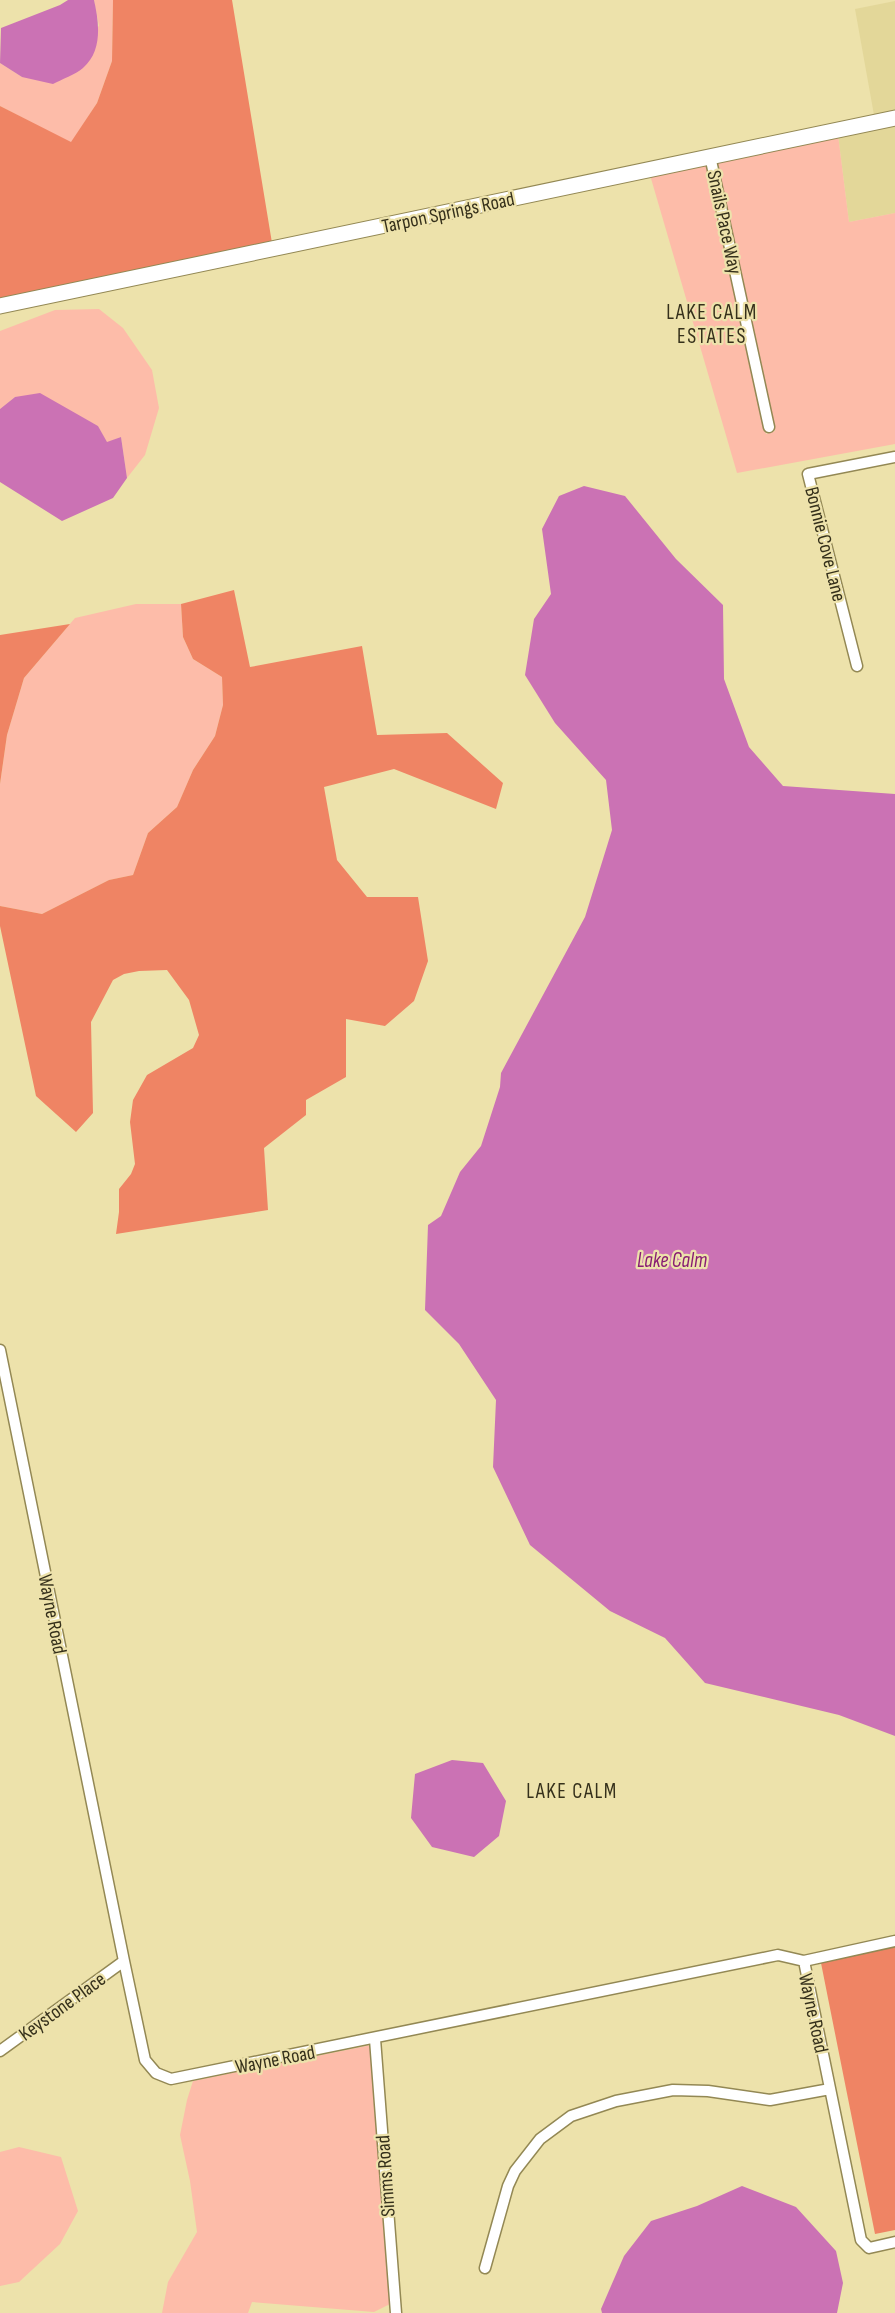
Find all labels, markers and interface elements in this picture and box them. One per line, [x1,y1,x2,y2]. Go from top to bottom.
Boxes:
street label: Snails Pace Way [701,168,747,277]
street label: Tarpon Springs Road [380,187,517,239]
district label: LAKE CALM ESTATES [666,300,758,349]
street label: Bonnie Cove Lane [799,484,851,604]
water label: Lake Calm [637,1248,707,1273]
street label: Wayne Road [33,1572,72,1656]
district label: LAKE CALM [526,1779,618,1804]
street label: Keystone Place [15,1967,111,2046]
street label: Wayne Road [793,1971,833,2055]
street label: Wayne Road [233,2040,317,2079]
street label: Simms Road [371,2134,401,2217]

